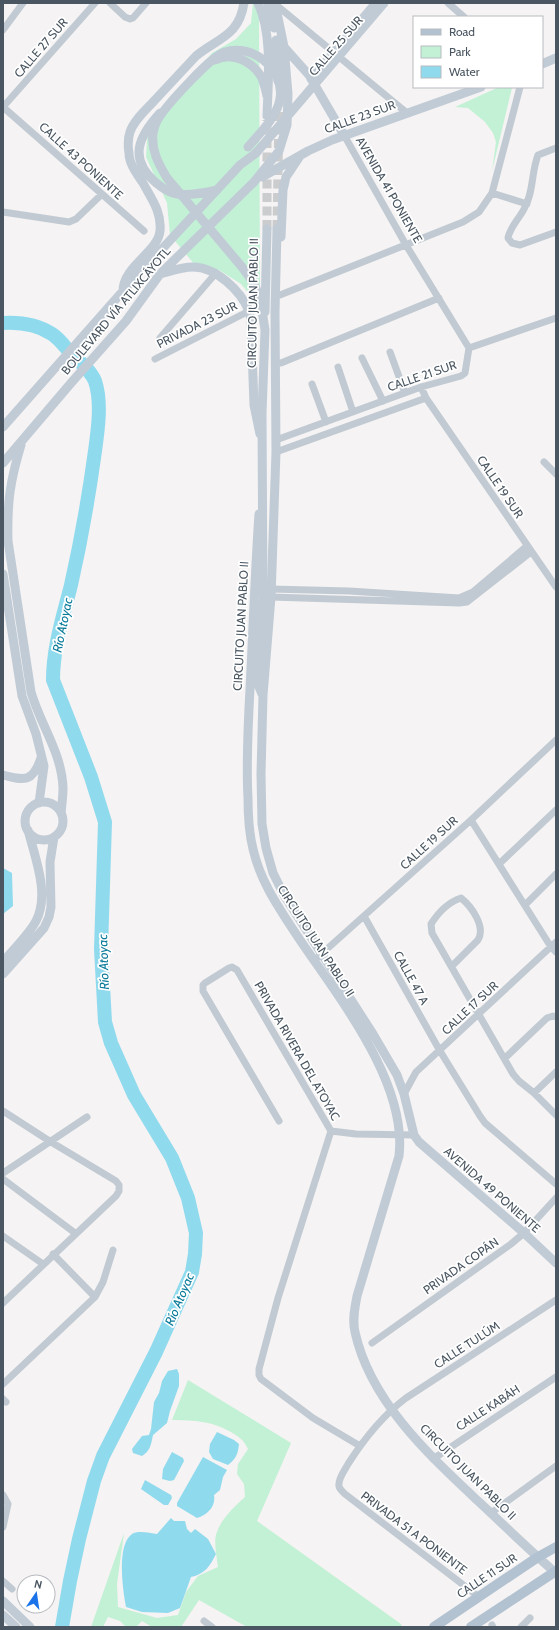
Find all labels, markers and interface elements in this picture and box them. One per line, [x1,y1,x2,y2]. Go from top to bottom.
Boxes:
street label: CALLE 25 SUR [305,12,366,79]
street label: CALLE 27 SUR [11,14,71,81]
legend [413,16,543,88]
text: Road [449,24,475,39]
text: Park [449,44,471,59]
text: Water [449,64,480,79]
street label: CALLE 23 SUR [322,96,398,136]
street label: CALLE 43 PONIENTE [36,119,127,203]
street label: AVENIDA 41 PONIENTE [353,134,426,246]
street label: CIRCUITO JUAN PABLO II [244,238,261,368]
street label: BOULEVARD VÍA ATLIXCÁYOTL [58,244,173,378]
street label: PRIVADA 23 SUR [154,297,240,351]
street label: CALLE 21 SUR [385,356,459,394]
street label: CALLE 19 SUR [474,452,527,522]
street label: CIRCUITO JUAN PABLO II [230,561,251,691]
water label: Río Atoyac [48,596,76,654]
street label: CALLE 19 SUR [397,812,461,872]
street label: CIRCUITO JUAN PABLO II [275,882,358,999]
water label: Río Atoyac [94,934,112,990]
street label: CALLE 47 A [391,948,433,1008]
street label: CALLE 17 SUR [438,977,502,1038]
street label: PRIVADA RIVERA DEL ATOYAC [251,979,343,1123]
street label: AVENIDA 49 PONIENTE [441,1144,544,1236]
street label: PRIVADA COPÁN [420,1234,501,1297]
water label: Río Atoyac [161,1270,197,1328]
street label: CALLE TULÚM [431,1318,503,1371]
street label: CALLE KABÁH [453,1381,523,1434]
street label: CIRCUITO JUAN PABLO II [417,1420,520,1523]
street label: PRIVADA 51 A PONIENTE [358,1488,471,1578]
street label: CALLE 11 SUR [454,1549,520,1601]
north arrow [16,1574,56,1614]
text: N [33,1577,44,1592]

